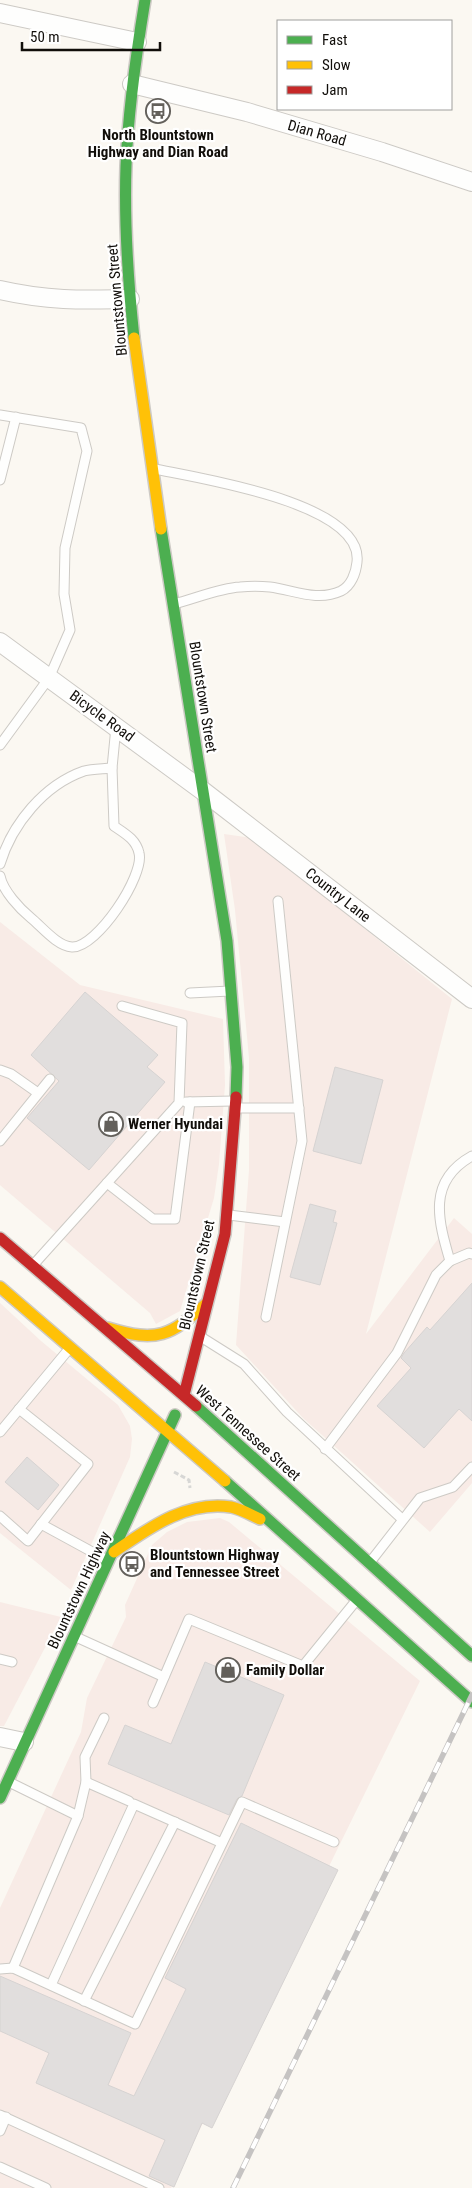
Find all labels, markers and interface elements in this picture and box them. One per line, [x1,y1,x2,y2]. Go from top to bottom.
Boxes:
scale bar [22,20,160,52]
legend [277,20,452,110]
text: 50 m [30,28,60,46]
text: Fast [322,31,347,49]
text: Slow [322,56,351,74]
text: Jam [322,81,348,99]
bus stop icon: North Blountstown Highway and Dian Road [145,98,171,124]
street label: Dian Road [286,116,348,150]
place label: North Blountstown Highway and Dian Road [88,126,228,161]
street label: Blountstown Street [103,243,131,357]
street label: Blountstown Street [185,640,221,754]
street label: Bicycle Road [66,686,138,746]
street label: Country Lane [302,864,374,926]
shop icon: Werner Hyundai [98,1111,124,1137]
place label: Werner Hyundai [128,1115,223,1133]
street label: Blountstown Street [176,1218,218,1332]
street label: West Tennessee Street [192,1381,304,1485]
street label: Blountstown Highway [44,1528,114,1652]
place label: Blountstown Highway and Tennessee Street [150,1546,280,1581]
bus stop icon: Blountstown Highway and Tennessee Street [119,1551,145,1577]
shop icon: Family Dollar [215,1657,241,1683]
place label: Family Dollar [246,1661,324,1679]

